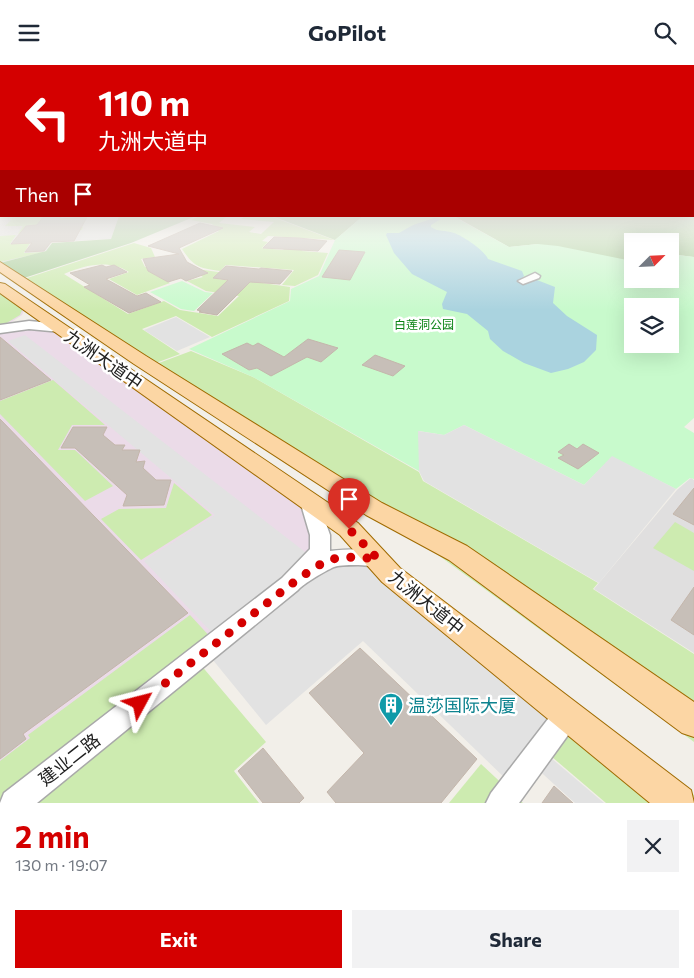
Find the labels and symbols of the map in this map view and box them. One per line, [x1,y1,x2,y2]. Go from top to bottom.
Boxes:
north arrow [624,233,679,287]
park label: 白莲洞公园 [394,317,454,331]
street label: 九洲大道中 [61,324,147,394]
pin [328,478,370,529]
street label: 九洲大道中 [385,565,469,639]
position arrow [113,676,165,728]
building icon: 温莎国际大厦 [378,692,404,726]
place label: 温莎国际大厦 [408,694,516,716]
street label: 建业二路 [34,728,104,790]

